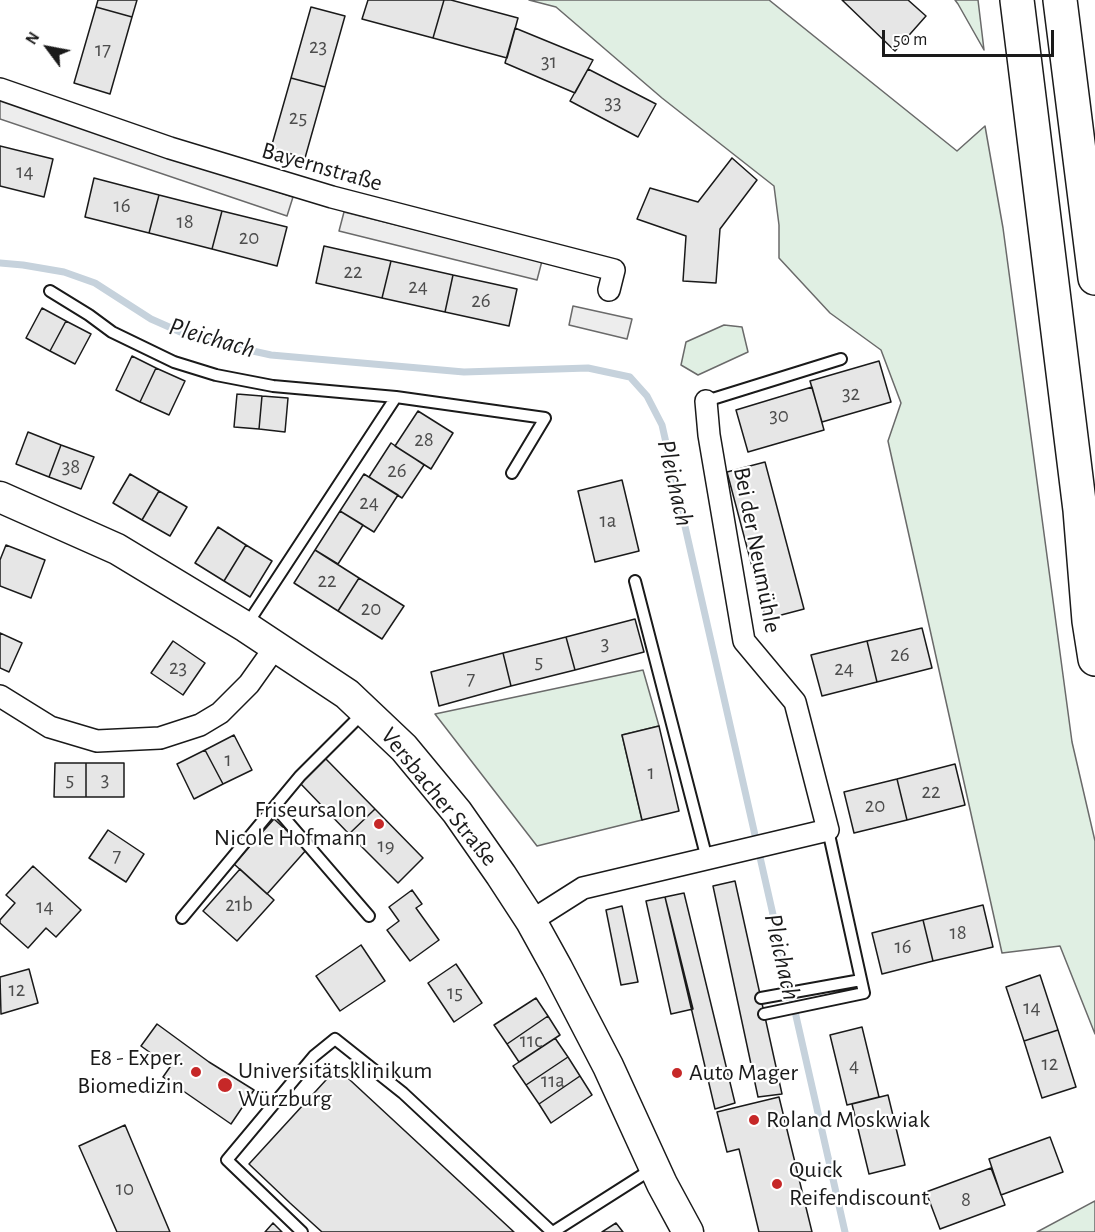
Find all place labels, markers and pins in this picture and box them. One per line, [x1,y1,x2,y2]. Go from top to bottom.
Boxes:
place label: Friseursalon Nicole Hofmann [214,796,367,852]
marker: Friseursalon Nicole Hofmann [372,817,386,831]
place label: E8 - Exper. Biomedizin [77,1044,184,1100]
place label: Universitätsklinikum Würzburg [238,1057,432,1113]
place label: Auto Mager [689,1059,798,1087]
marker: E8 - Exper. Biomedizin [189,1065,203,1079]
marker: Auto Mager [670,1066,684,1080]
marker: Universitätsklinikum Würzburg [216,1076,234,1094]
place label: Roland Moskwiak [766,1106,930,1134]
marker: Roland Moskwiak [747,1113,761,1127]
place label: Quick Reifendiscount [789,1156,929,1212]
marker: Quick Reifendiscount [770,1177,784,1191]

